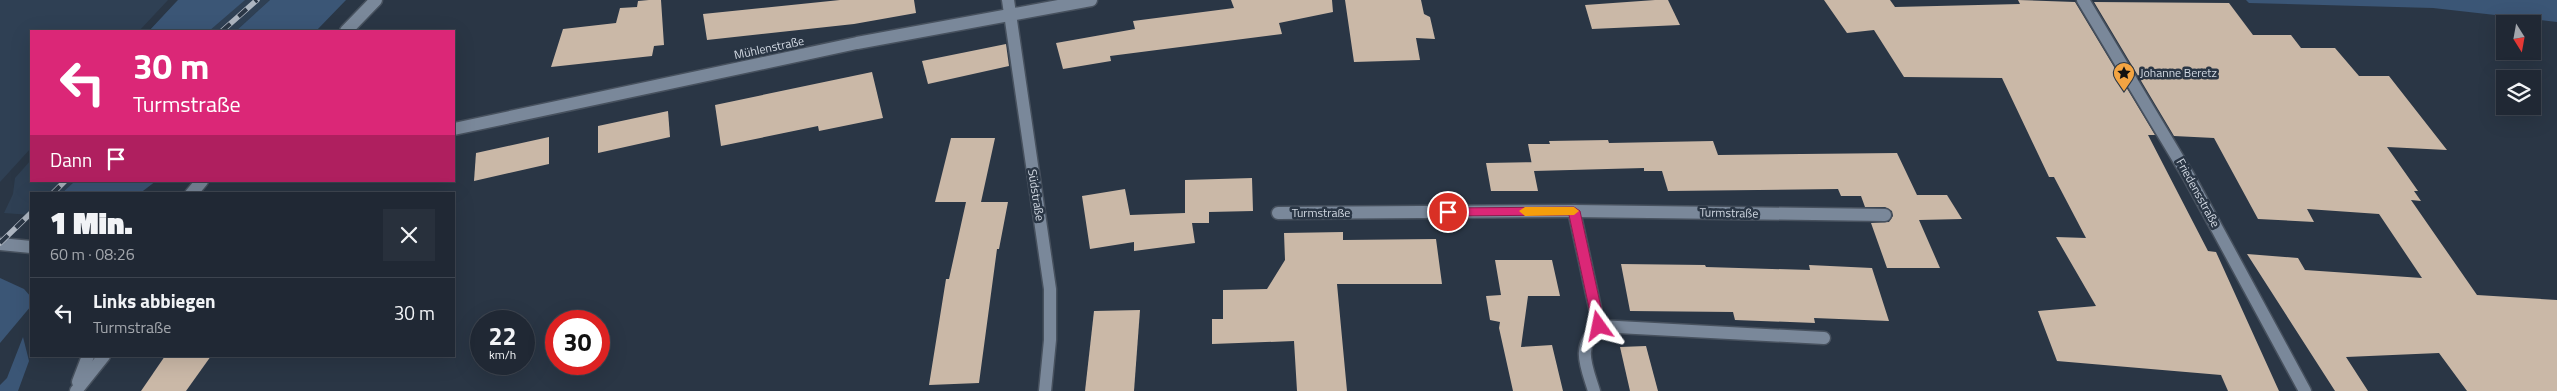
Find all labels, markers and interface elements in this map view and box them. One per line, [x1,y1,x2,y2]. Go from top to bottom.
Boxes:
north arrow [2496,15,2541,60]
map controls [2496,15,2541,115]
street label: Mühlenstraße [732,31,806,64]
text: 30 m [133,39,209,93]
icon: left [50,50,115,115]
place icon: Johanne Beretz [2112,61,2136,92]
place label: Johanne Beretz [2140,63,2217,82]
button: layers [2496,70,2541,115]
text: Turmstraße [133,87,241,121]
text: Dann [50,145,92,174]
icon: arrive [102,145,130,173]
street label: Friedensstraße [2172,155,2225,231]
street label: Südstraße [1023,168,1050,222]
pin [1427,191,1469,233]
icon: arrive [1434,198,1462,226]
text: 1 Min. [50,200,133,246]
street label: Turmstraße [1699,202,1759,223]
street label: Turmstraße [1292,203,1350,222]
button: close [383,209,435,261]
text: 60 m · 08:26 [50,242,135,266]
text: Links abbiegen [93,286,216,315]
text: 30 m [394,298,435,327]
icon: left [50,299,78,327]
position arrow [1572,299,1624,351]
speed limit sign: 30 [545,310,610,375]
text: Turmstraße [93,315,171,339]
text: 22 [488,317,517,355]
text: km/h [489,345,516,364]

